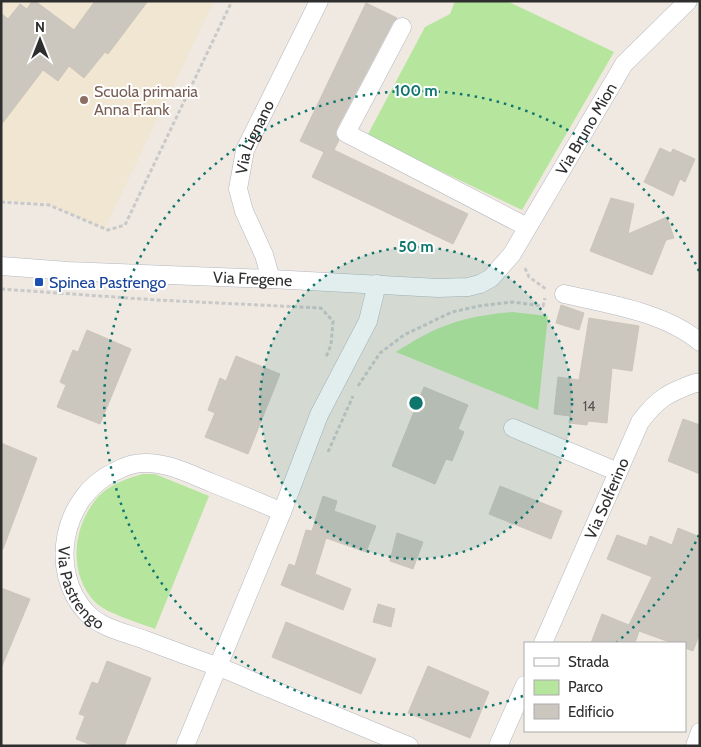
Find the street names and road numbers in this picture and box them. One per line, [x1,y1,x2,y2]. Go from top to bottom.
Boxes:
street label: Via Bruno Mion [552,79,621,178]
street label: Via Lignano [232,97,278,176]
street label: Via Fregene [213,268,293,290]
street label: Via Solferino [581,455,633,542]
street label: Via Pastrengo [54,546,108,633]

